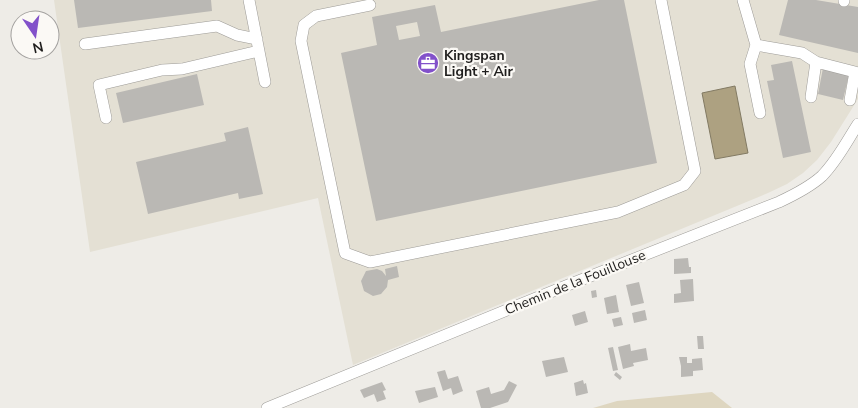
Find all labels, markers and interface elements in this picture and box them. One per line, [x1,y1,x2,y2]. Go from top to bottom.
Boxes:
north arrow [10,10,60,60]
text: N [31,37,45,58]
place label: Kingspan Light + Air [444,46,513,81]
office icon: Kingspan Light + Air [416,51,440,75]
street label: Chemin de la Fouillouse [502,246,648,319]

